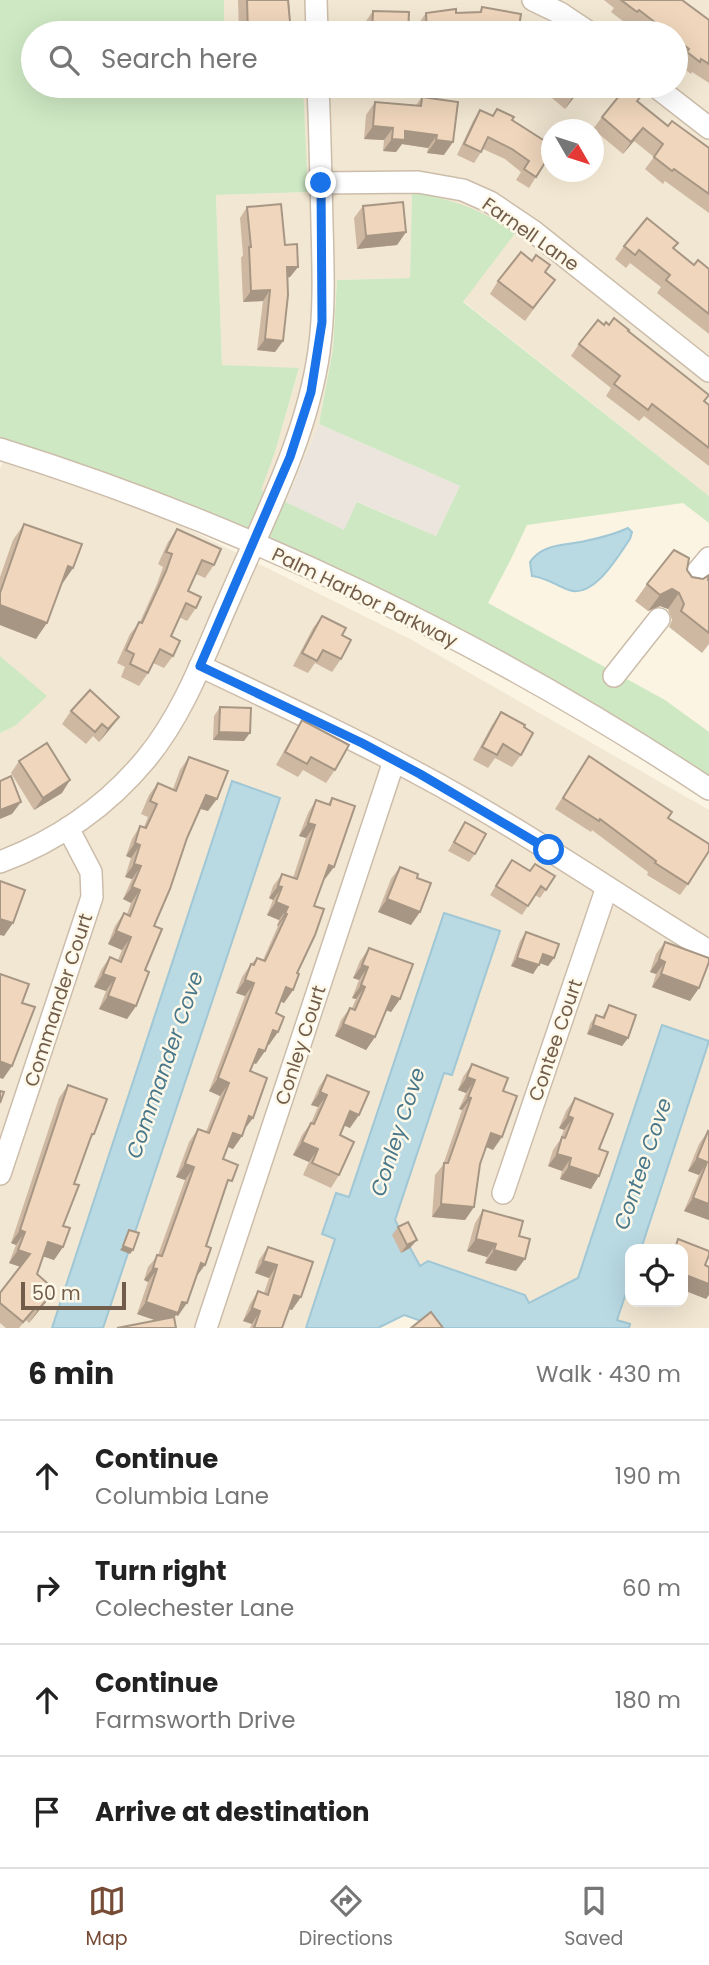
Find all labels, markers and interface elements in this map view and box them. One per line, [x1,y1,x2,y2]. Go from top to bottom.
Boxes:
search box [21,21,688,98]
icon: search [45,41,83,79]
text: Search here [101,41,258,77]
north arrow [541,119,604,182]
route end [305,167,336,198]
street label: Farnell Lane [477,191,585,278]
street label: Palm Harbor Parkway [268,541,462,654]
route start [533,834,564,865]
street label: Commander Court [18,910,99,1090]
water label: Commander Cove [119,967,210,1162]
street label: Contee Court [522,975,589,1105]
street label: Conley Court [268,982,333,1108]
water label: Conley Cove [363,1064,432,1200]
water label: Contee Cove [606,1094,679,1234]
map controls [625,1244,688,1307]
button: locate [625,1244,688,1307]
scale bar [21,1279,126,1311]
text: 50 m [32,1280,81,1307]
text: 6 min [28,1352,114,1395]
text: Walk · 430 m [536,1358,681,1390]
text: Continue [95,1441,218,1477]
icon: ahead [28,1457,66,1495]
text: 190 m [615,1460,681,1492]
text: Columbia Lane [95,1480,269,1512]
text: Turn right [95,1553,227,1589]
icon: right [28,1569,66,1607]
text: 60 m [622,1572,681,1604]
text: Colechester Lane [95,1592,294,1624]
text: Continue [95,1665,218,1701]
icon: ahead [28,1681,66,1719]
text: 180 m [615,1684,681,1716]
text: Farmsworth Drive [95,1704,295,1736]
icon: arrive [28,1793,66,1831]
text: Arrive at destination [95,1794,370,1830]
tab: Map [86,1882,128,1953]
tab: Directions [299,1882,393,1953]
tab: Saved [564,1882,623,1953]

